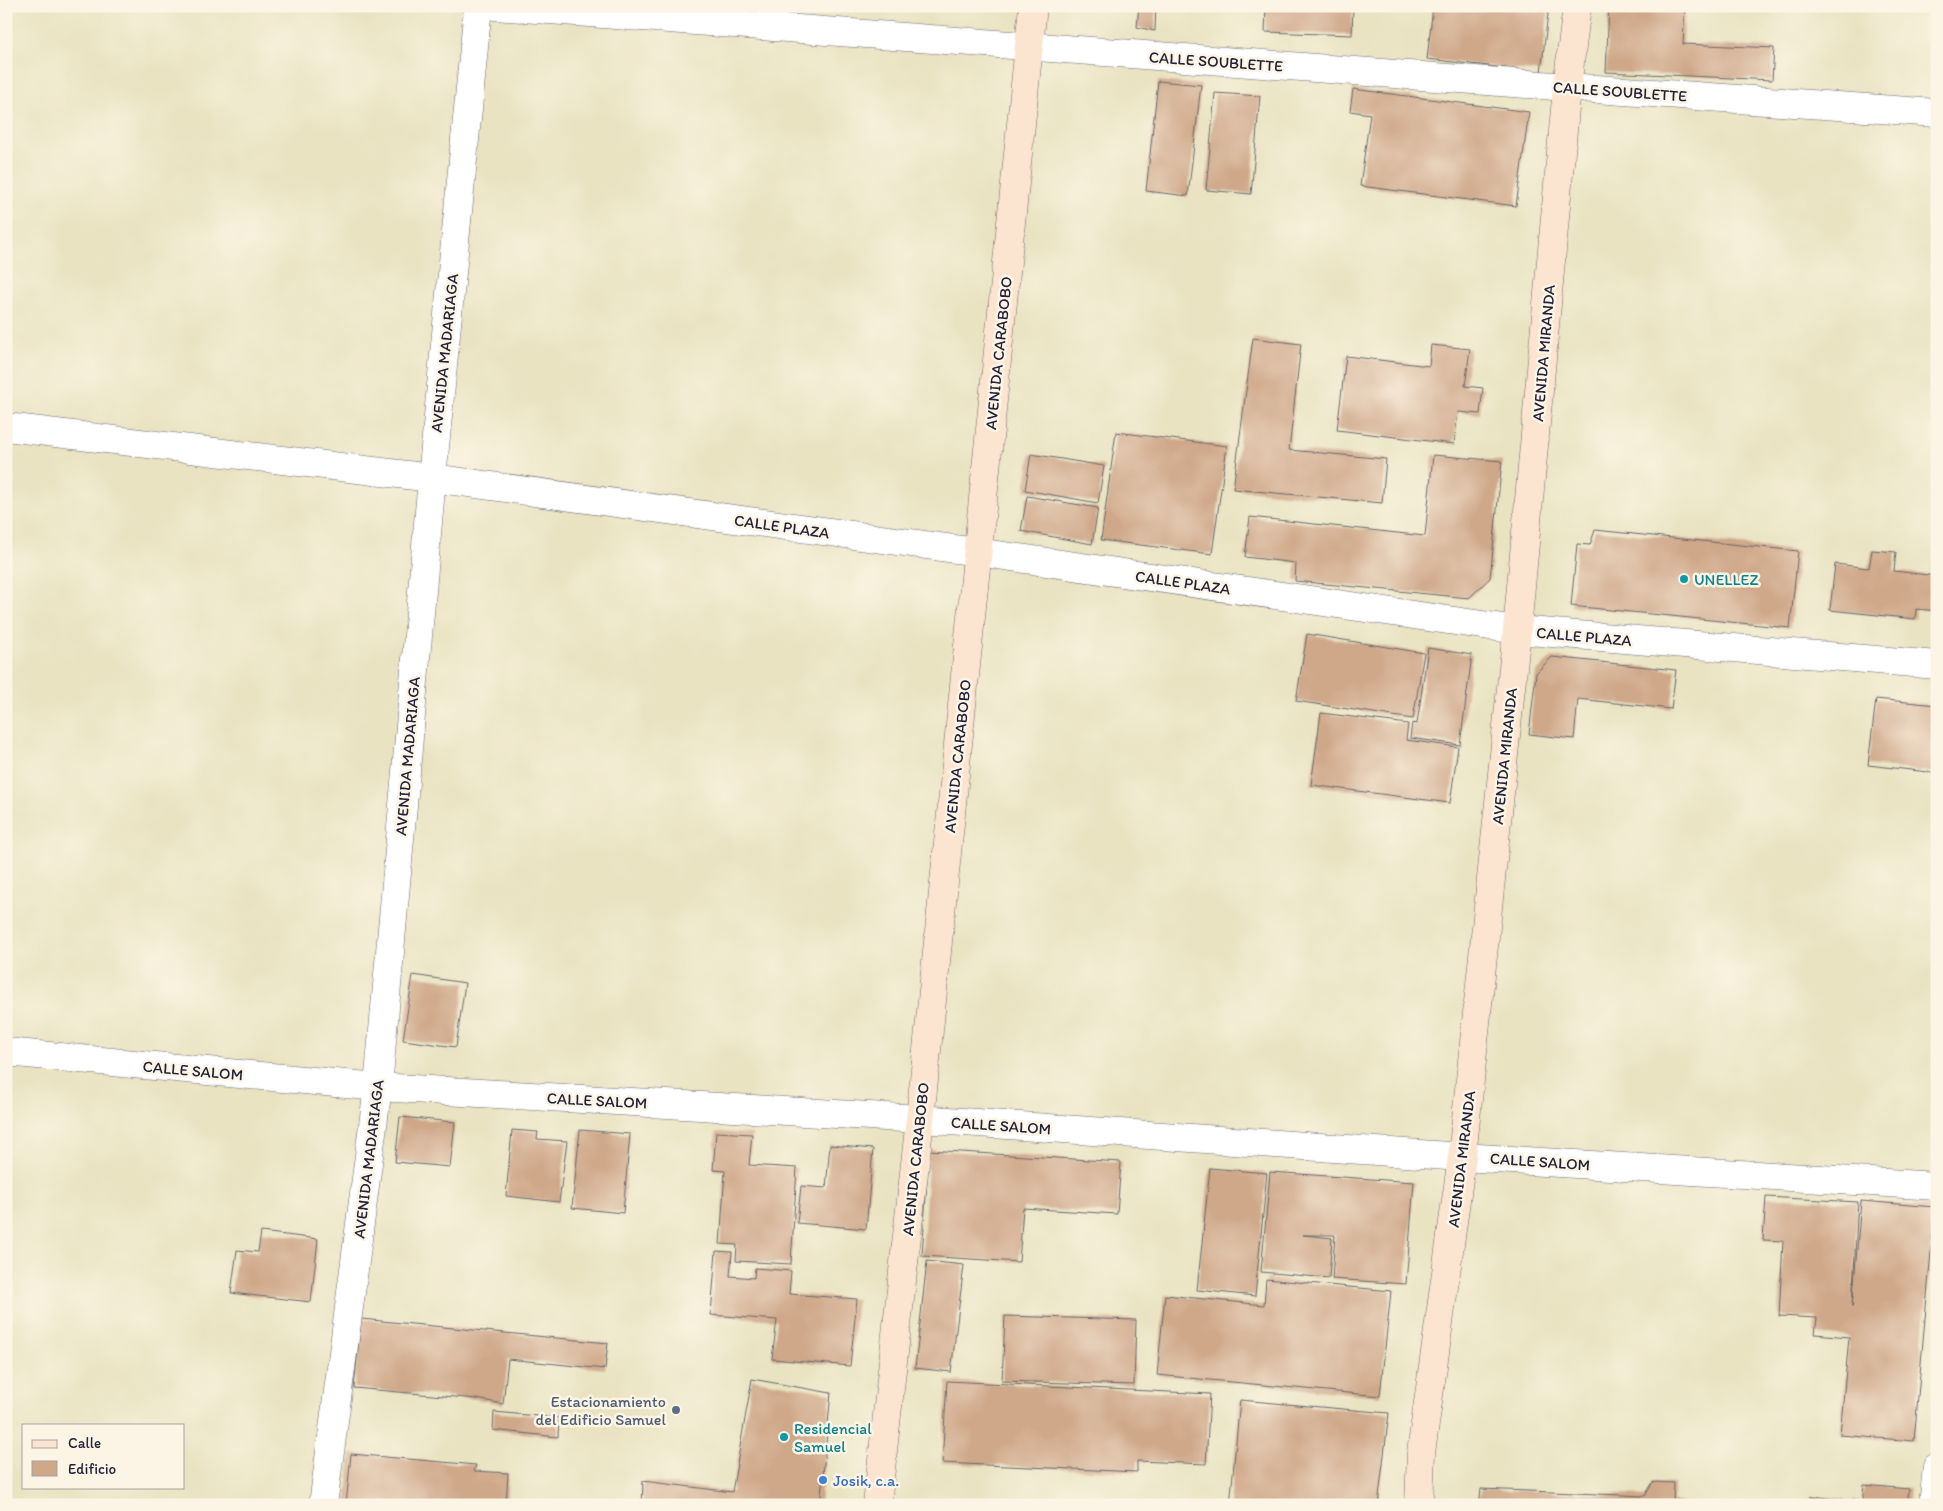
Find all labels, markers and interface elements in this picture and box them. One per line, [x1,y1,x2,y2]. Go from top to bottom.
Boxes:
street label: CALLE SOUBLETTE [1148,47,1284,76]
street label: CALLE SOUBLETTE [1552,77,1688,106]
street label: AVENIDA MADARIAGA [427,273,462,433]
street label: AVENIDA CARABOBO [981,276,1016,431]
street label: AVENIDA MIRANDA [1528,284,1559,422]
street label: CALLE PLAZA [733,510,831,543]
street label: CALLE PLAZA [1134,566,1232,599]
place label: UNELLEZ [1694,570,1759,589]
marker: UNELLEZ [1678,573,1690,585]
street label: CALLE PLAZA [1535,623,1633,650]
street label: AVENIDA MADARIAGA [391,676,424,836]
street label: AVENIDA CARABOBO [940,679,975,834]
street label: AVENIDA MIRANDA [1488,687,1521,825]
street label: CALLE SALOM [142,1057,244,1084]
street label: AVENIDA MADARIAGA [349,1079,388,1240]
street label: AVENIDA CARABOBO [898,1082,933,1237]
street label: CALLE SALOM [546,1088,648,1113]
street label: AVENIDA MIRANDA [1444,1090,1479,1229]
street label: CALLE SALOM [950,1113,1052,1138]
street label: CALLE SALOM [1489,1149,1591,1174]
place label: Estacionamiento del Edificio Samuel [536,1392,666,1429]
marker: Estacionamiento del Edificio Samuel [670,1404,682,1416]
place label: Residencial Samuel [794,1419,872,1456]
legend [22,1424,185,1488]
marker: Residencial Samuel [778,1431,790,1443]
text: Calle [68,1434,101,1452]
text: Edificio [68,1460,116,1478]
place label: Josik, c.a. [833,1471,899,1490]
marker: Josik, c.a. [817,1474,829,1486]

